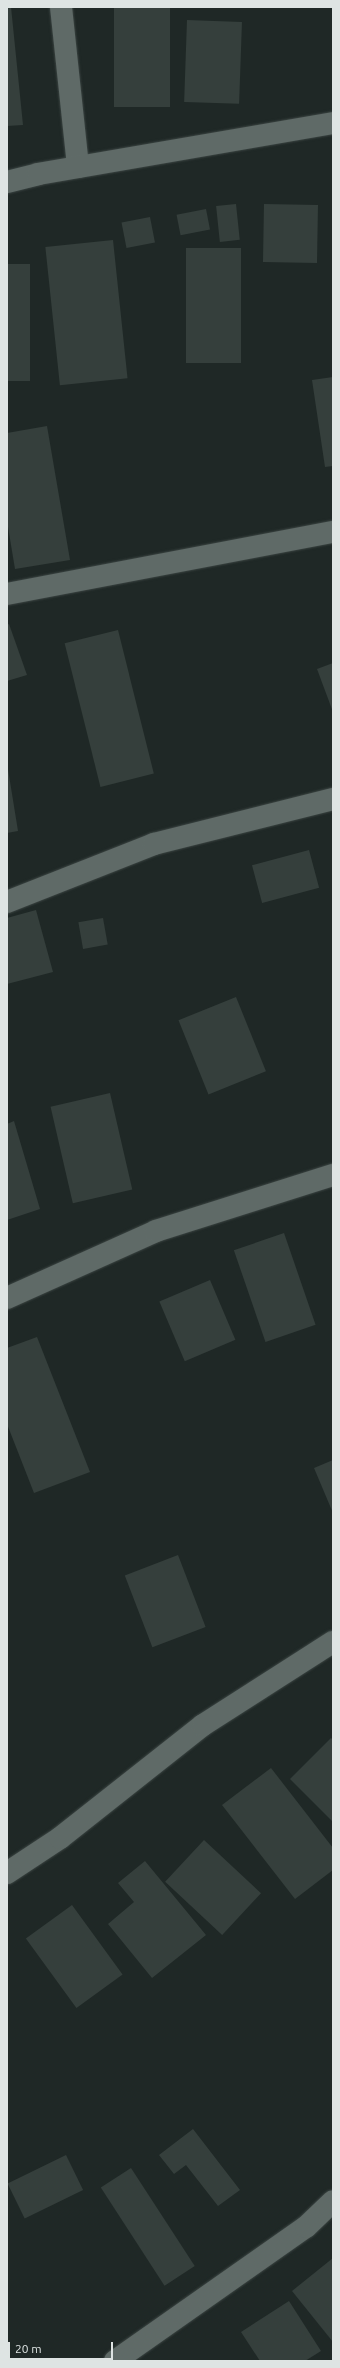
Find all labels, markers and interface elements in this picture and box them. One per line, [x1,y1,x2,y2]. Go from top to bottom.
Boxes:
scale bar [10,2334,115,2360]
text: 20 m [15,2342,42,2355]

